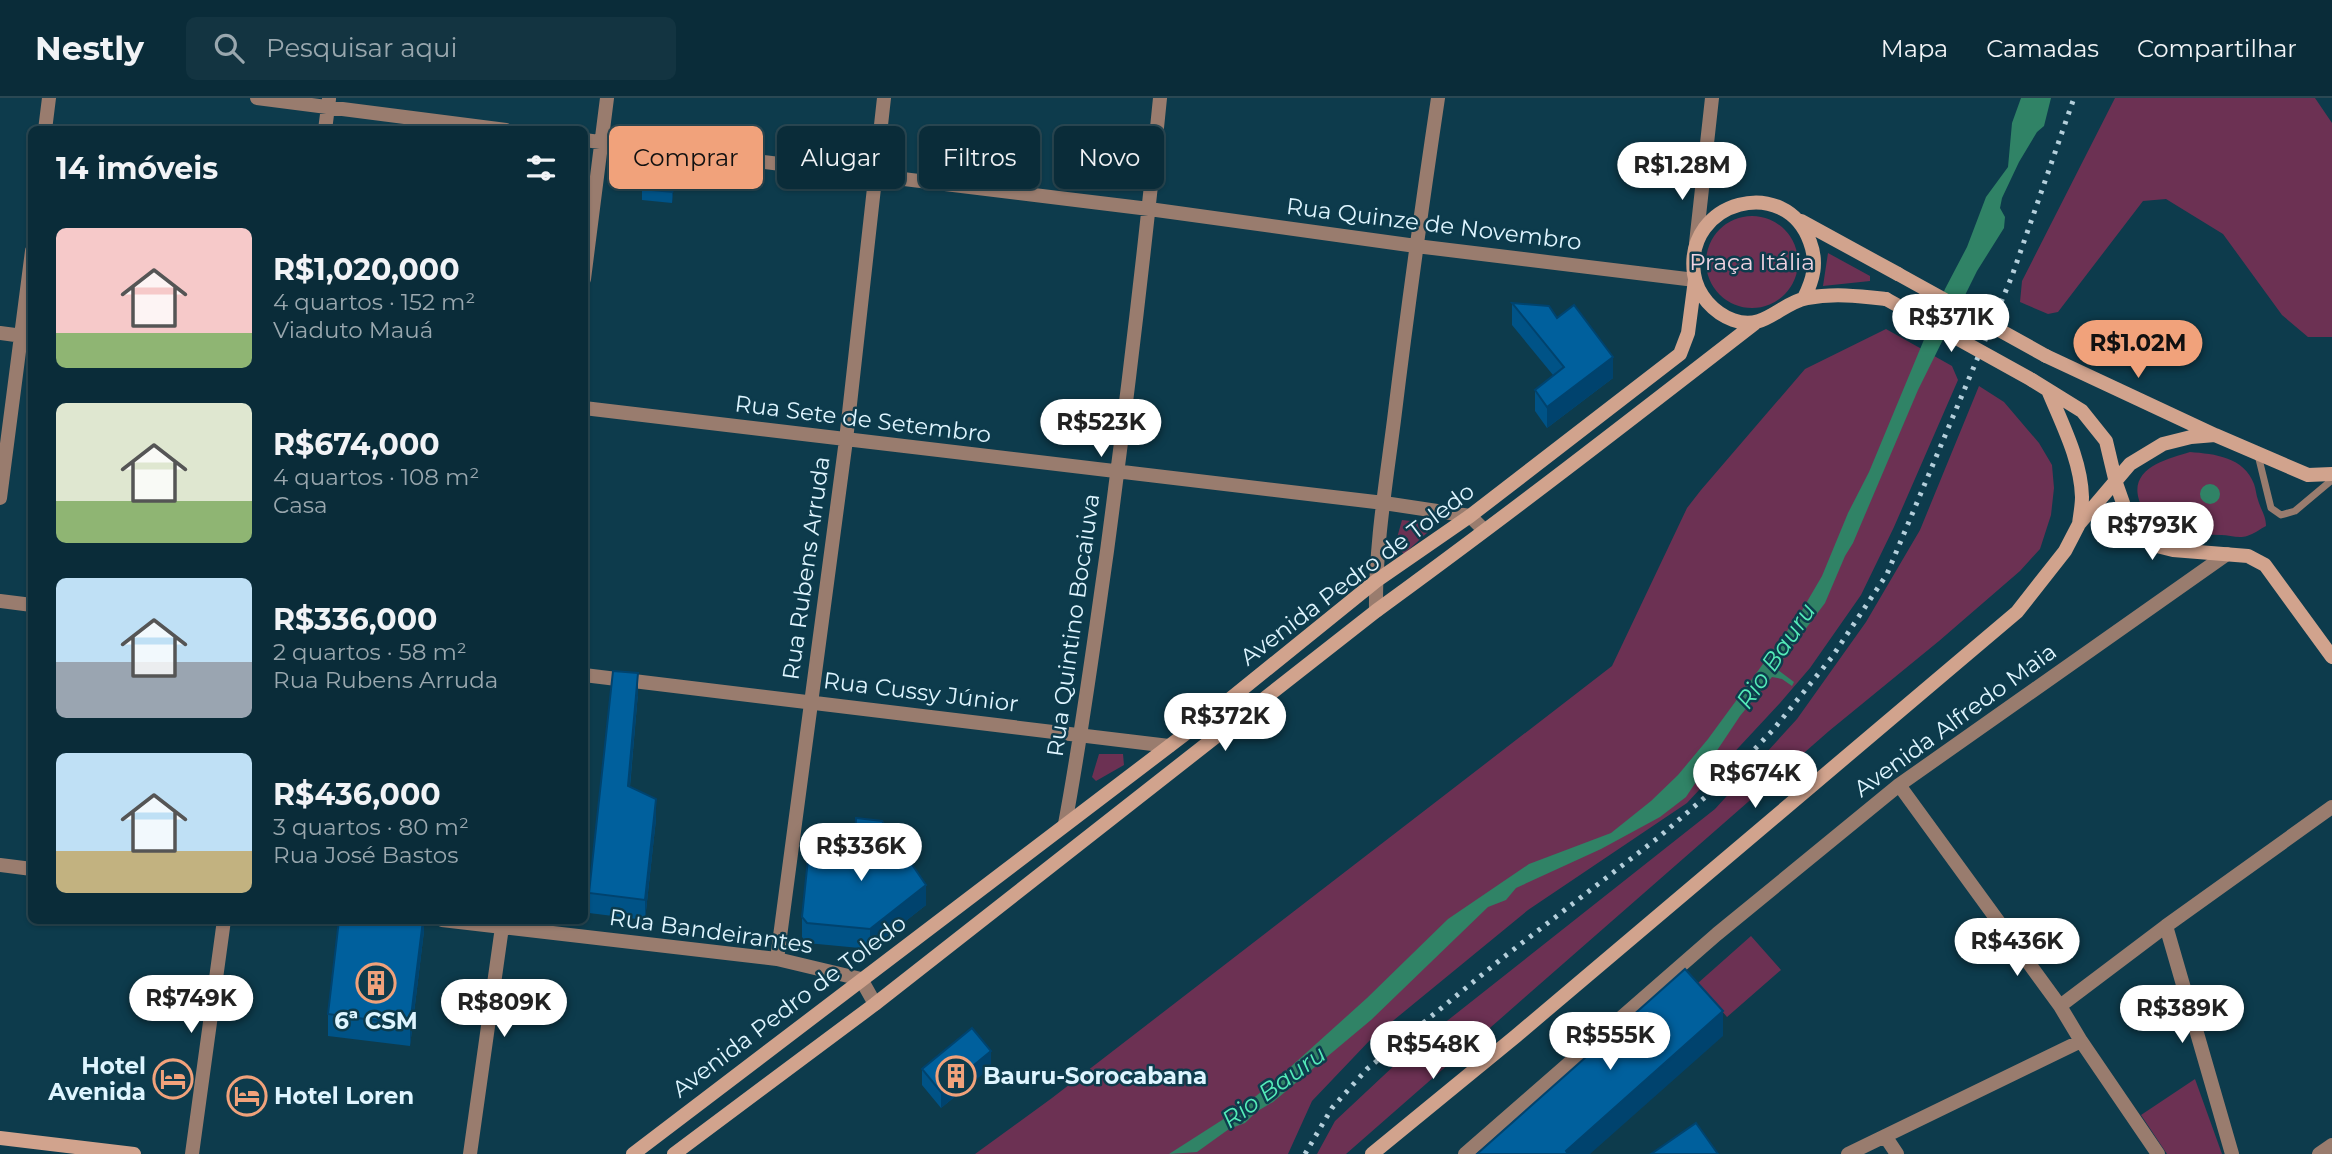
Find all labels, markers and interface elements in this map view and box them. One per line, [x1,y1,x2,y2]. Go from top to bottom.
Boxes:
search box [186,17,676,80]
text: Nestly [35,28,144,68]
icon: search [210,29,248,67]
text: Pesquisar aqui [266,32,458,64]
text: Mapa [1881,34,1948,63]
text: Camadas [1986,34,2099,63]
text: Compartilhar [2137,34,2297,63]
chip: Comprar [609,126,763,189]
chip: Alugar [777,126,905,189]
chip: Filtros [919,126,1040,189]
chip: Novo [1054,126,1164,189]
pin: R$1.28M [1617,142,1747,202]
icon: filters [522,149,560,187]
text: 14 imóveis [56,150,218,187]
text: R$1.28M [1633,151,1731,179]
street label: Rua Quinze de Novembro [1285,192,1583,256]
park label: Praça Itália [1689,248,1815,276]
text: R$1,020,000 [273,251,460,288]
icon: home [112,256,196,340]
text: 4 quartos · 152 m² [273,288,475,316]
pin: R$371K [1894,294,2008,354]
text: R$371K [1908,303,1994,331]
text: Viaduto Mauá [273,316,433,344]
pin: R$1.02M [2073,320,2203,380]
text: R$1.02M [2089,329,2187,357]
street label: Rua Sete de Setembro [733,389,993,449]
pin: R$523K [1044,400,1158,459]
text: R$523K [1056,408,1146,436]
text: R$674,000 [273,426,440,463]
icon: home [112,431,196,515]
street label: Rua Rubens Arruda [776,454,836,682]
text: 4 quartos · 108 m² [273,463,479,491]
street label: Avenida Pedro de Toledo [1234,477,1480,671]
text: Casa [273,491,328,519]
street label: Rua Quintino Bocaiuva [1041,492,1105,758]
pin: R$793K [2095,503,2209,562]
text: R$793K [2107,511,2197,539]
water label: Rio Bauru [1730,597,1822,714]
text: R$336,000 [273,601,437,638]
icon: home [112,606,196,690]
street label: Avenida Alfredo Maia [1848,637,2062,803]
text: 2 quartos · 58 m² [273,638,467,666]
text: Rua Rubens Arruda [273,666,498,694]
street label: Rua Cussy Júnior [822,666,1020,718]
pin: R$372K [1168,694,1282,753]
text: R$372K [1180,702,1270,730]
pin: R$674K [1698,750,1812,810]
text: R$674K [1709,759,1801,787]
text: R$436,000 [273,776,441,813]
icon: home [112,781,196,865]
text: 3 quartos · 80 m² [273,813,469,841]
pin: R$336K [804,824,918,883]
text: R$336K [816,832,906,860]
text: Rua José Bastos [273,841,458,869]
street label: Rua Bandeirantes [607,903,815,959]
street label: Avenida Pedro de Toledo [666,909,912,1103]
pin: R$436K [1960,918,2074,978]
text: R$436K [1971,927,2063,955]
building icon: 6ª CSM [355,962,397,1004]
pin: R$749K [134,976,248,1035]
pin: R$809K [447,979,561,1039]
text: R$749K [145,984,237,1012]
pin: R$389K [2125,986,2239,1045]
text: R$809K [457,988,551,1016]
text: R$389K [2136,994,2228,1022]
place label: 6ª CSM [334,1007,418,1035]
pin: R$555K [1553,1012,1667,1072]
pin: R$548K [1376,1021,1490,1081]
text: R$555K [1565,1021,1655,1049]
text: R$548K [1386,1030,1480,1058]
water label: Rio Bauru [1216,1039,1331,1134]
place label: Hotel Avenida [47,1052,146,1106]
building icon: Bauru-Sorocabana [935,1055,977,1097]
hotel icon: Hotel Avenida [152,1058,194,1100]
place label: Bauru-Sorocabana [983,1062,1207,1090]
hotel icon: Hotel Loren [226,1075,268,1117]
place label: Hotel Loren [274,1082,414,1110]

